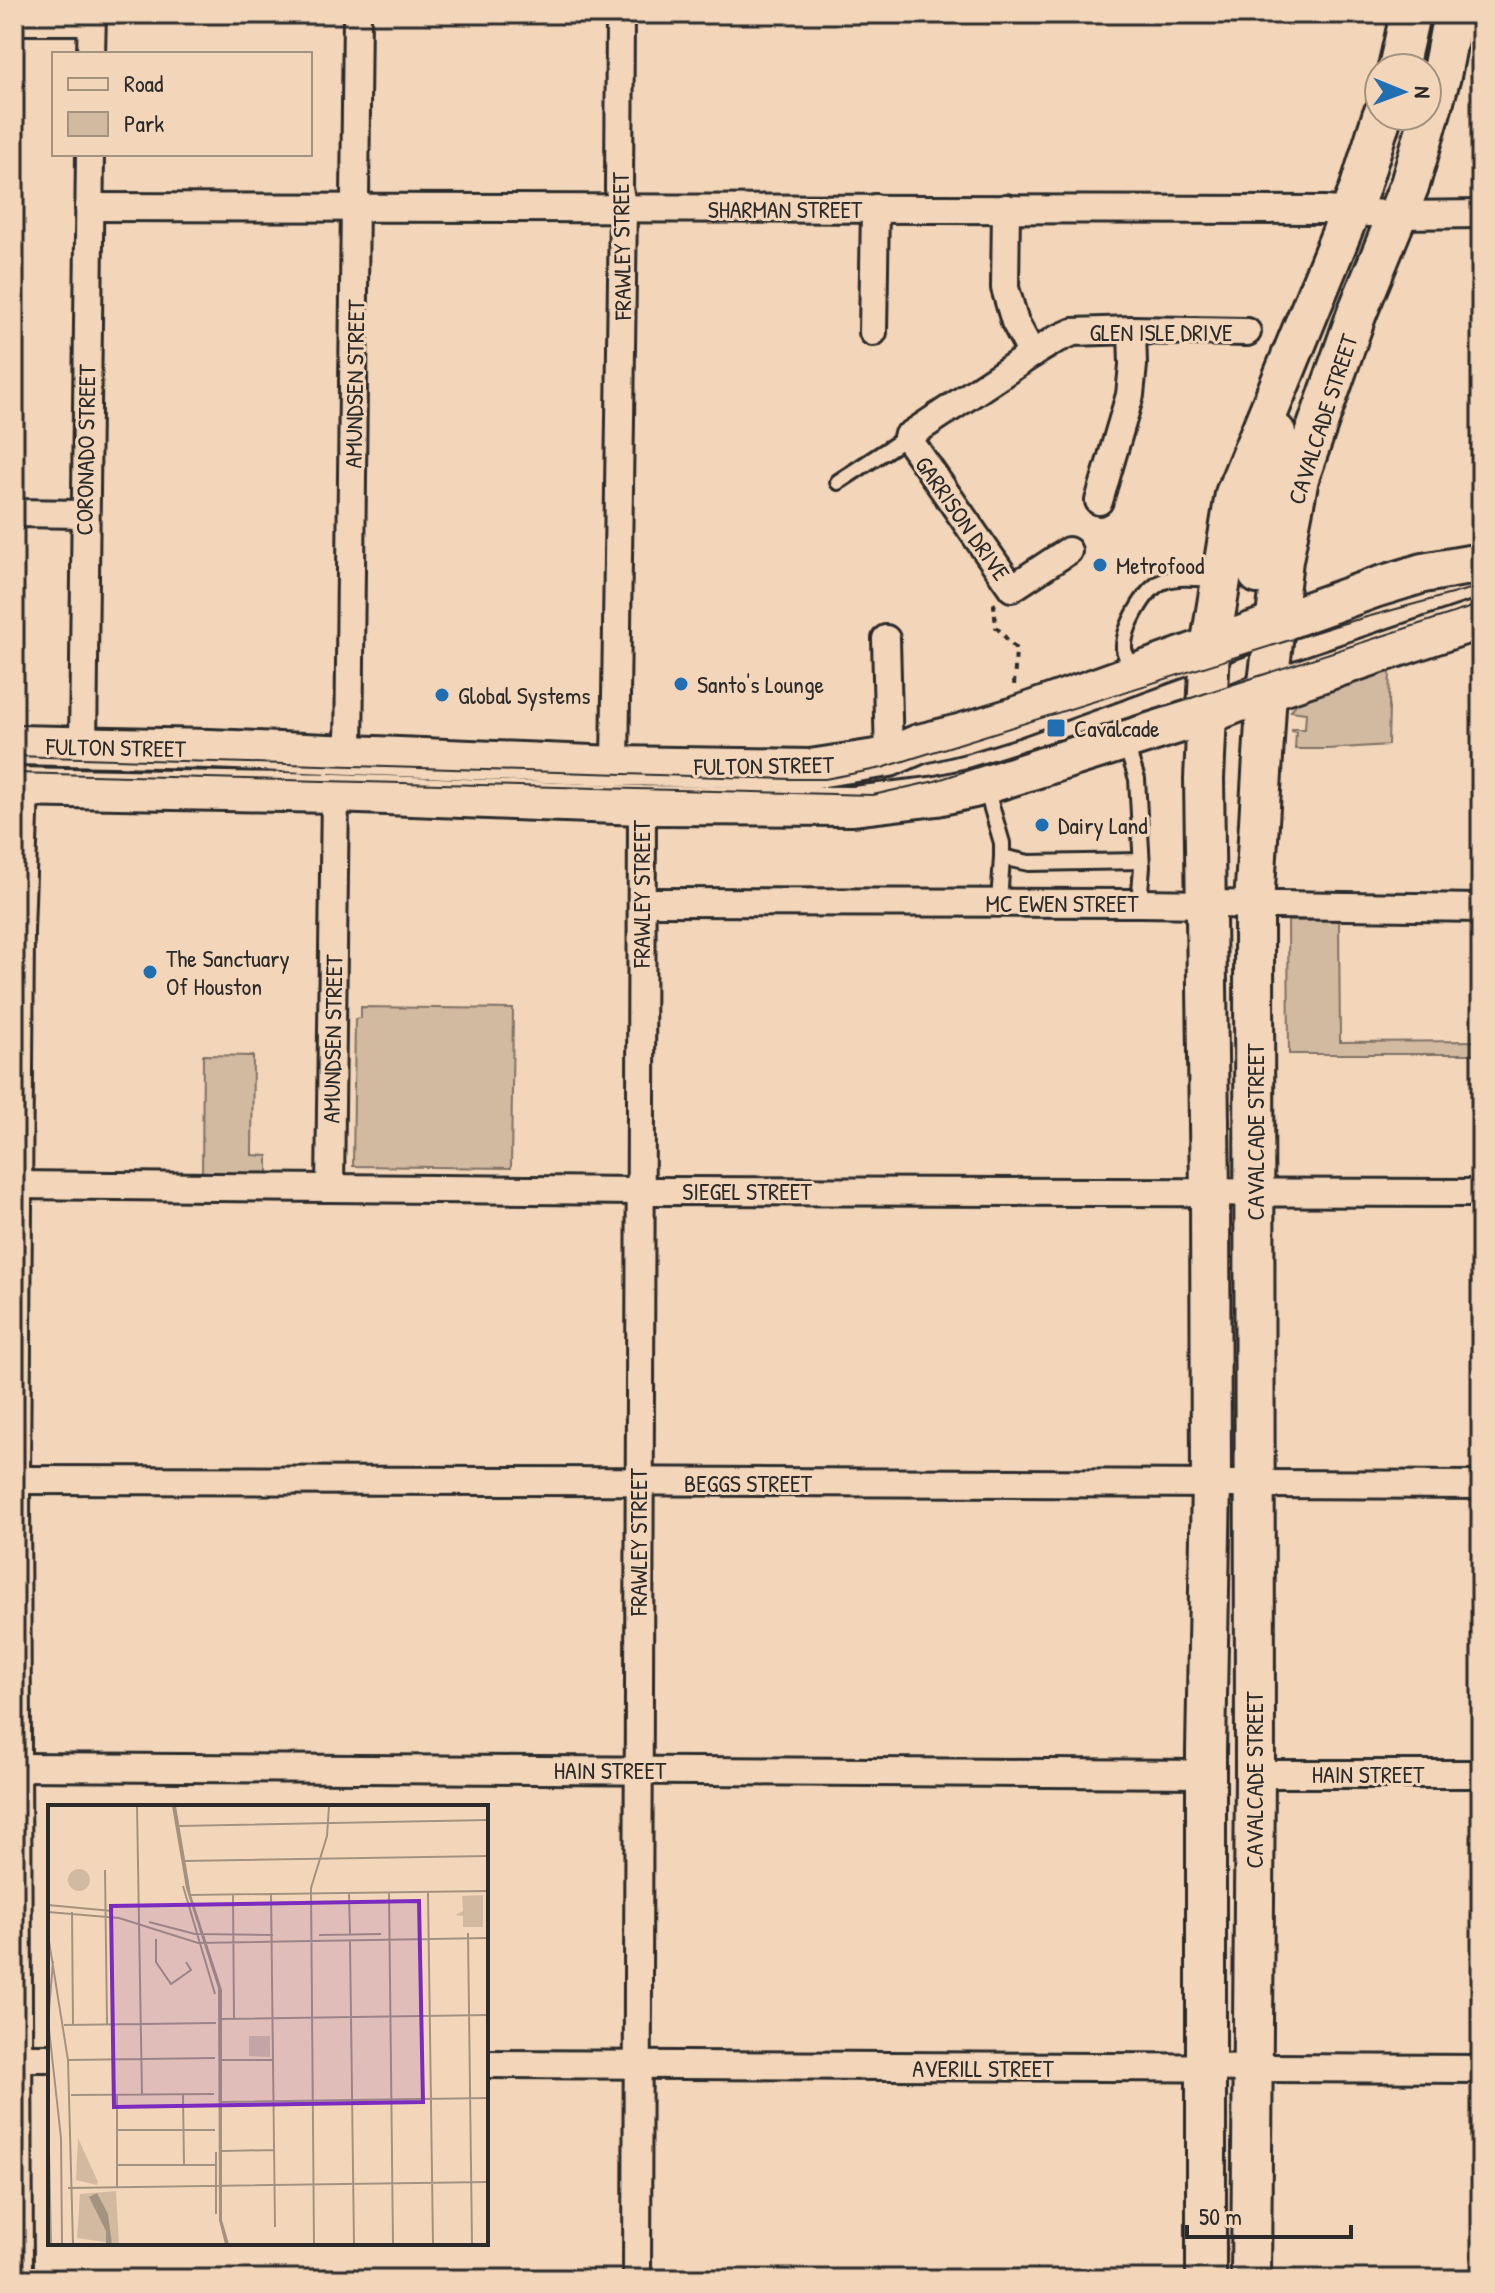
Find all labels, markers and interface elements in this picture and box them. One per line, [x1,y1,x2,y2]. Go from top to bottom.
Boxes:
legend [52,52,312,156]
north arrow [1363,52,1443,132]
text: Road [124,67,163,99]
text: N [1408,86,1438,99]
text: Park [124,107,164,139]
street label: FRAWLEY STREET [604,171,638,321]
street label: SHARMAN STREET [708,193,863,225]
street label: AMUNDSEN STREET [337,299,371,469]
street label: GLEN ISLE DRIVE [1089,316,1233,348]
street label: CAVALCADE STREET [1279,329,1365,508]
street label: CORONADO STREET [68,363,103,536]
street label: GARRISON DRIVE [908,449,1018,587]
place label: Metrofood [1116,549,1204,581]
marker: Metrofood [1091,556,1109,574]
place label: Santo's Lounge [697,668,825,700]
marker: Santo's Lounge [672,675,690,693]
place label: Global Systems [458,679,591,711]
marker: Global Systems [433,686,451,704]
place label: Cavalcade [1074,712,1160,744]
marker: Cavalcade [1045,717,1067,739]
street label: FULTON STREET [45,730,187,764]
street label: FULTON STREET [693,748,835,782]
place label: Dairy Land [1058,809,1148,841]
marker: Dairy Land [1033,816,1051,834]
street label: FRAWLEY STREET [625,819,657,969]
street label: MC EWEN STREET [986,887,1139,919]
place label: The Sanctuary Of Houston [166,942,290,1002]
street label: AMUNDSEN STREET [315,954,349,1124]
marker: The Sanctuary Of Houston [141,963,159,981]
street label: CAVALCADE STREET [1239,1043,1271,1220]
street label: SIEGEL STREET [682,1175,812,1207]
street label: FRAWLEY STREET [622,1467,654,1617]
street label: BEGGS STREET [684,1467,813,1499]
street label: CAVALCADE STREET [1238,1691,1270,1868]
street label: HAIN STREET [554,1754,667,1786]
street label: HAIN STREET [1312,1758,1425,1790]
inset map [48,1805,488,2245]
street label: AVERILL STREET [912,2052,1054,2084]
scale bar [1187,2189,1351,2239]
text: 50 m [1199,2200,1242,2232]

